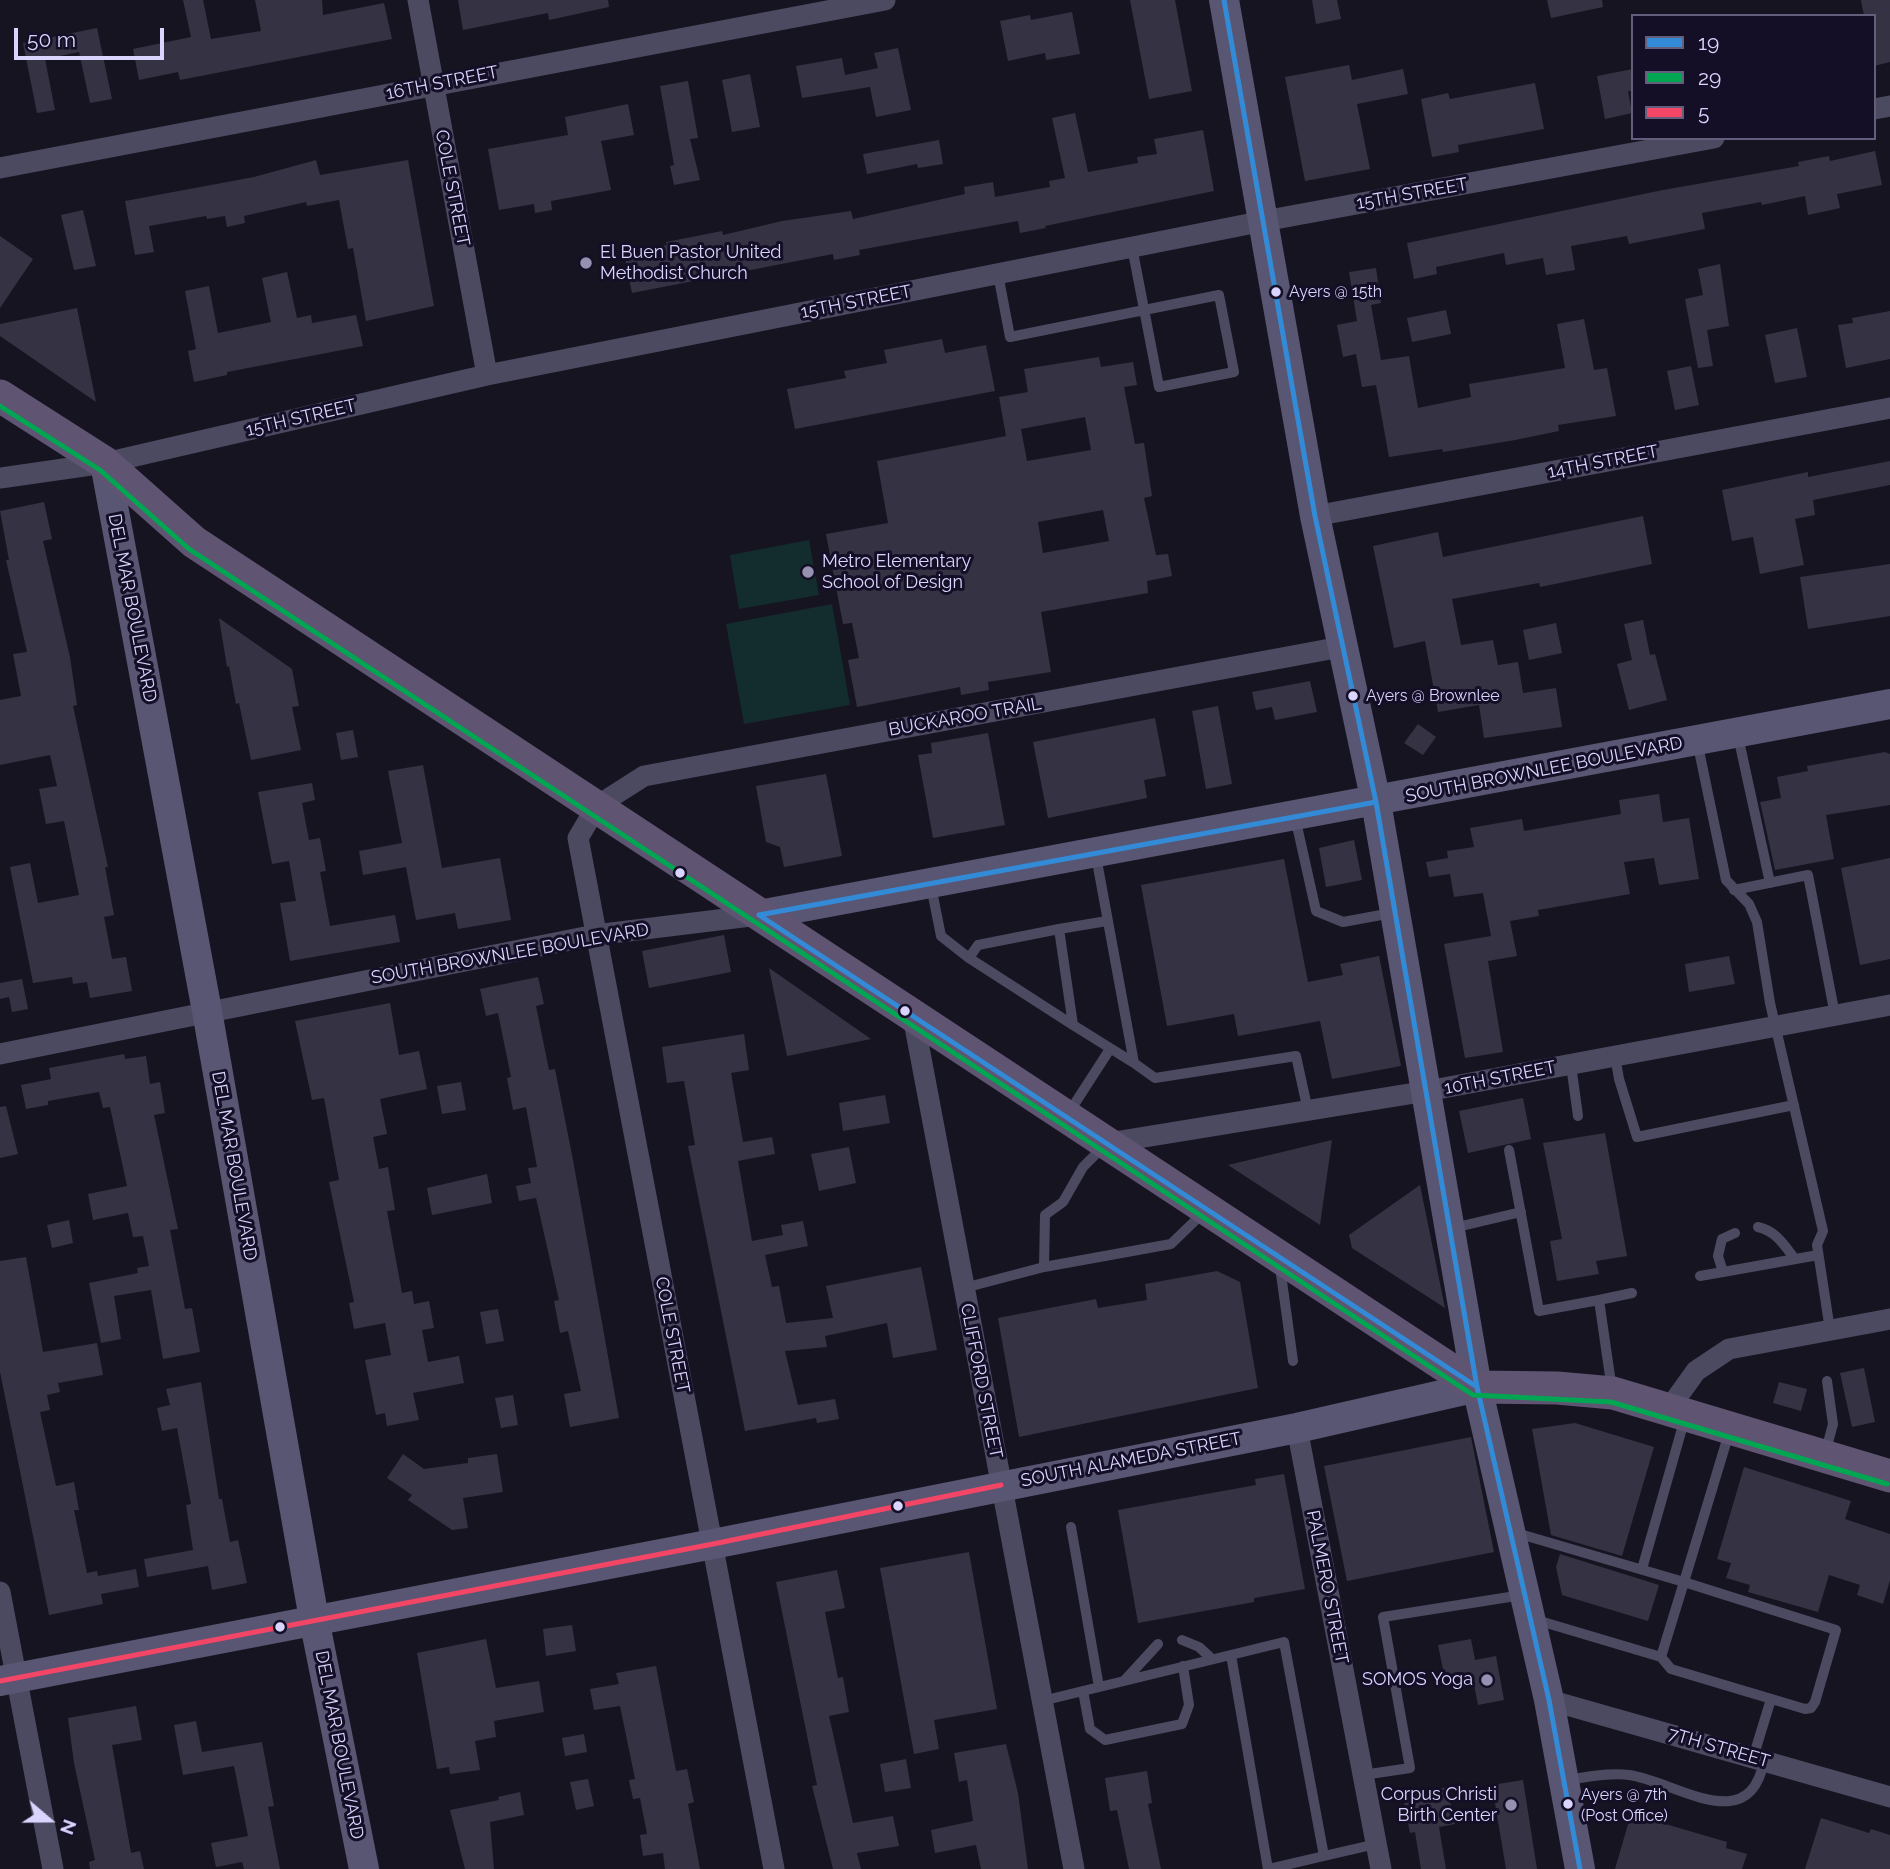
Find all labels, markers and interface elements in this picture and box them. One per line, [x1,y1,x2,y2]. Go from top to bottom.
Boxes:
scale bar [18,14,168,58]
legend [1631,14,1876,140]
text: 50 m [27,27,76,52]
text: 19 [1698,30,1719,55]
street label: 16TH STREET [384,62,500,104]
text: 29 [1698,65,1721,90]
text: 5 [1698,100,1709,125]
street label: COLE STREET [430,128,474,248]
street label: 15TH STREET [1355,174,1469,214]
place label: El Buen Pastor United Methodist Church [600,242,781,284]
marker: El Buen Pastor United Methodist Church [578,255,594,271]
street label: 15TH STREET [799,281,913,323]
place label: Ayers @ 15th [1289,282,1382,302]
marker: Ayers @ 15th [1269,285,1283,299]
street label: 15TH STREET [244,395,358,441]
street label: 14TH STREET [1546,441,1660,483]
street label: DEL MAR BOULEVARD [103,512,161,704]
place label: Metro Elementary School of Design [822,551,971,594]
marker: Metro Elementary School of Design [800,564,816,580]
place label: Ayers @ Brownlee [1366,686,1500,706]
marker: Ayers @ Brownlee [1346,689,1360,703]
street label: BUCKAROO TRAIL [887,693,1043,741]
street label: SOUTH BROWNLEE BOULEVARD [1404,733,1684,807]
unlabelled marker [673,866,687,880]
street label: SOUTH BROWNLEE BOULEVARD [369,919,651,989]
unlabelled marker [898,1004,912,1018]
street label: 10TH STREET [1442,1057,1558,1099]
street label: DEL MAR BOULEVARD [207,1070,261,1262]
street label: COLE STREET [650,1275,694,1395]
street label: CLIFFORD STREET [955,1302,1007,1460]
street label: SOUTH ALAMEDA STREET [1019,1428,1243,1492]
unlabelled marker [891,1499,905,1513]
street label: PALMERO STREET [1302,1508,1352,1666]
unlabelled marker [273,1620,287,1634]
street label: DEL MAR BOULEVARD [310,1649,368,1841]
place label: SOMOS Yoga [1362,1669,1473,1691]
marker: SOMOS Yoga [1479,1672,1495,1688]
street label: 7TH STREET [1666,1723,1772,1773]
place label: Corpus Christi Birth Center [1381,1784,1497,1826]
north arrow [14,1785,84,1855]
place label: Ayers @ 7th (Post Office) [1581,1785,1668,1823]
marker: Corpus Christi Birth Center [1503,1797,1519,1813]
marker: Ayers @ 7th (Post Office) [1561,1797,1575,1811]
text: N [56,1817,82,1838]

